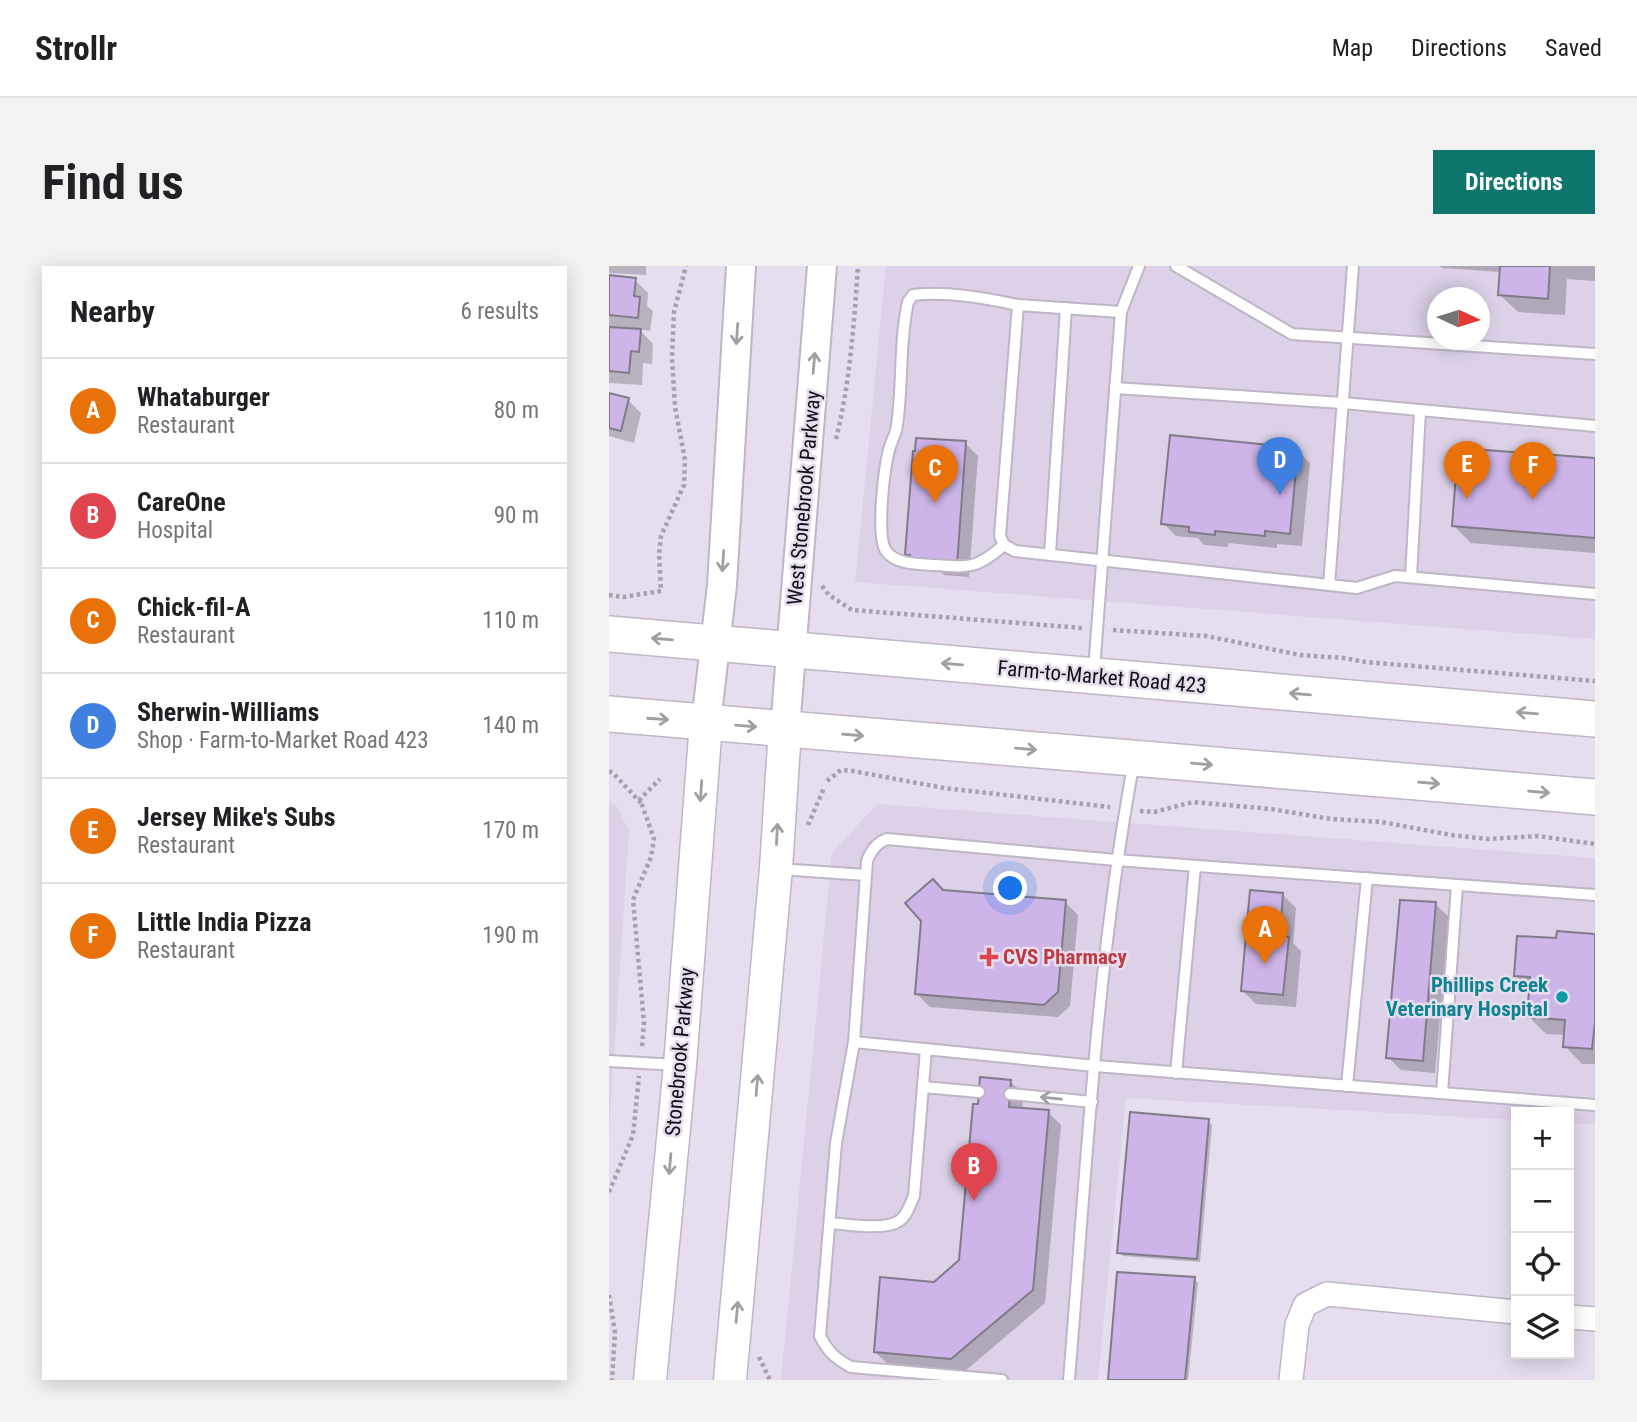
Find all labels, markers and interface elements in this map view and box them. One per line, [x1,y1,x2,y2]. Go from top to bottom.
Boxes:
text: Strollr [35,29,117,68]
text: Map [1332,34,1373,62]
text: Directions [1411,34,1507,62]
text: Saved [1545,34,1602,62]
button: Directions [1433,150,1595,214]
text: Find us [42,154,184,211]
north arrow [1427,287,1490,350]
text: Nearby [70,294,155,329]
text: 6 results [461,298,539,325]
one-way arrow [730,322,743,345]
one-way arrow [808,352,821,375]
text: Whataburger [137,382,270,412]
street label: West Stonebrook Parkway [783,389,825,606]
text: A [86,397,100,424]
text: 80 m [494,397,539,424]
text: Restaurant [137,412,235,439]
pin: D [1257,437,1303,495]
pin: E [1444,441,1490,499]
pin: F [1510,442,1556,500]
pin: C [912,445,958,503]
text: CareOne [137,487,226,517]
text: B [87,502,99,529]
text: 90 m [494,502,539,529]
text: Hospital [137,517,213,544]
one-way arrow [716,549,729,572]
text: Chick-fil-A [137,592,251,622]
text: C [86,607,100,634]
text: 110 m [482,607,539,634]
text: Restaurant [137,622,235,649]
one-way arrow [651,633,674,646]
street label: Farm-to-Market Road 423 [997,656,1207,698]
one-way arrow [941,658,963,671]
one-way arrow [1289,687,1312,700]
text: Sherwin-Williams [137,697,319,727]
one-way arrow [1516,706,1539,719]
text: D [87,712,100,739]
text: 140 m [482,712,539,739]
one-way arrow [646,713,668,726]
one-way arrow [734,720,756,733]
text: Shop · Farm-to-Market Road 423 [137,727,429,754]
one-way arrow [841,729,864,742]
one-way arrow [1014,743,1036,756]
one-way arrow [1190,758,1213,771]
one-way arrow [1417,777,1440,790]
one-way arrow [694,779,707,802]
one-way arrow [1527,786,1550,799]
text: Jersey Mike's Subs [137,802,335,832]
text: E [87,817,99,844]
text: 170 m [482,817,539,844]
one-way arrow [771,823,784,846]
text: Restaurant [137,832,235,859]
your location [993,871,1027,905]
pin: A [1242,906,1288,964]
text: Little India Pizza [137,907,312,937]
text: F [88,922,98,949]
text: 190 m [482,922,539,949]
text: Restaurant [137,937,235,964]
place label: CVS Pharmacy [1003,945,1128,969]
marker: CVS Pharmacy [981,949,997,965]
street label: Stonebrook Parkway [661,966,699,1137]
place label: Phillips Creek Veterinary Hospital [1386,973,1549,1021]
marker: Phillips Creek Veterinary Hospital [1554,989,1570,1005]
one-way arrow [750,1075,763,1097]
one-way arrow [1040,1091,1063,1104]
map controls [1511,1107,1574,1359]
button: + [1511,1107,1574,1170]
pin: B [951,1143,997,1201]
one-way arrow [664,1152,677,1175]
button: − [1511,1170,1574,1233]
button: locate [1511,1233,1574,1296]
button: layers [1511,1296,1574,1359]
one-way arrow [730,1301,743,1324]

